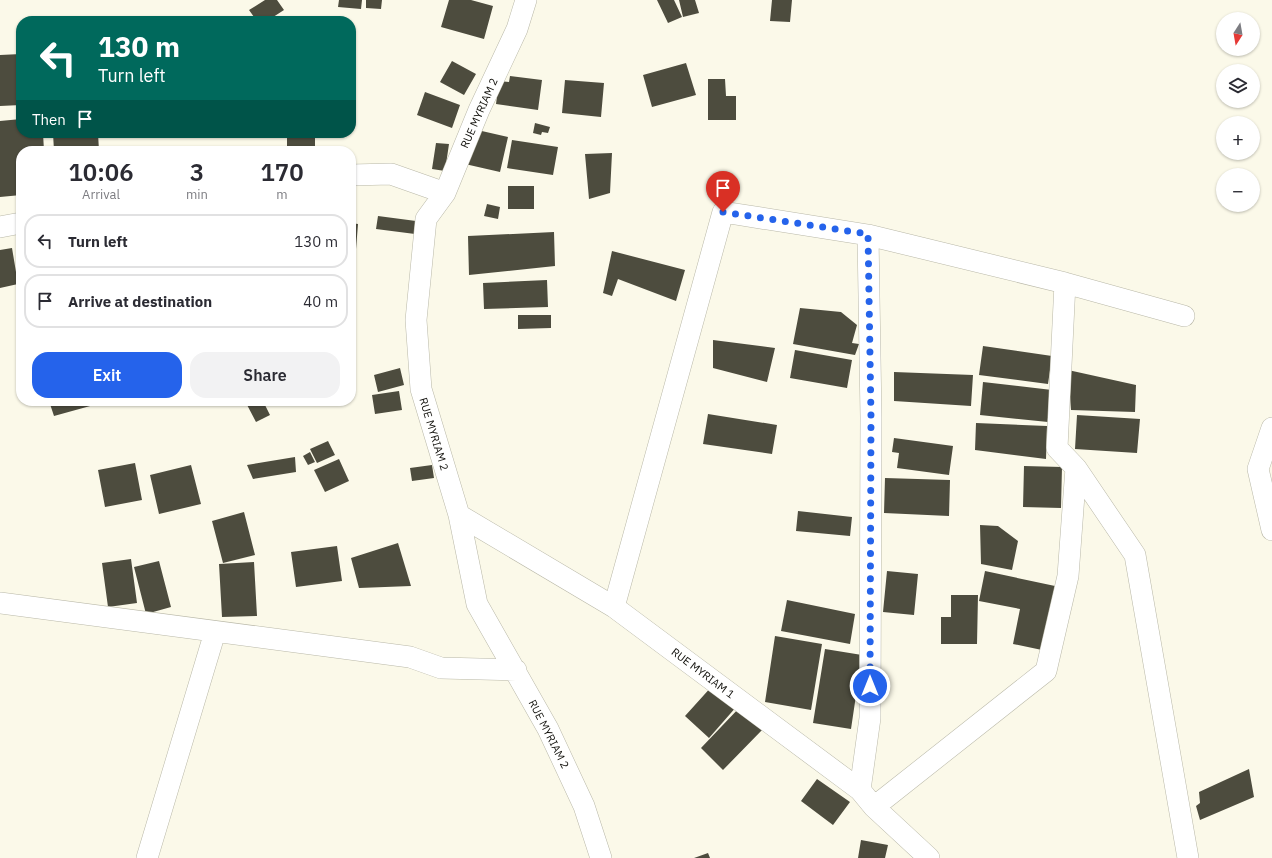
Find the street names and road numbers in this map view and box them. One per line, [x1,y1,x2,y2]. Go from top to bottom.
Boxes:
street label: RUE MYRIAM 2 [457,76,501,150]
street label: RUE MYRIAM 2 [416,396,452,472]
street label: RUE MYRIAM 1 [669,645,738,702]
street label: RUE MYRIAM 2 [526,697,572,771]

